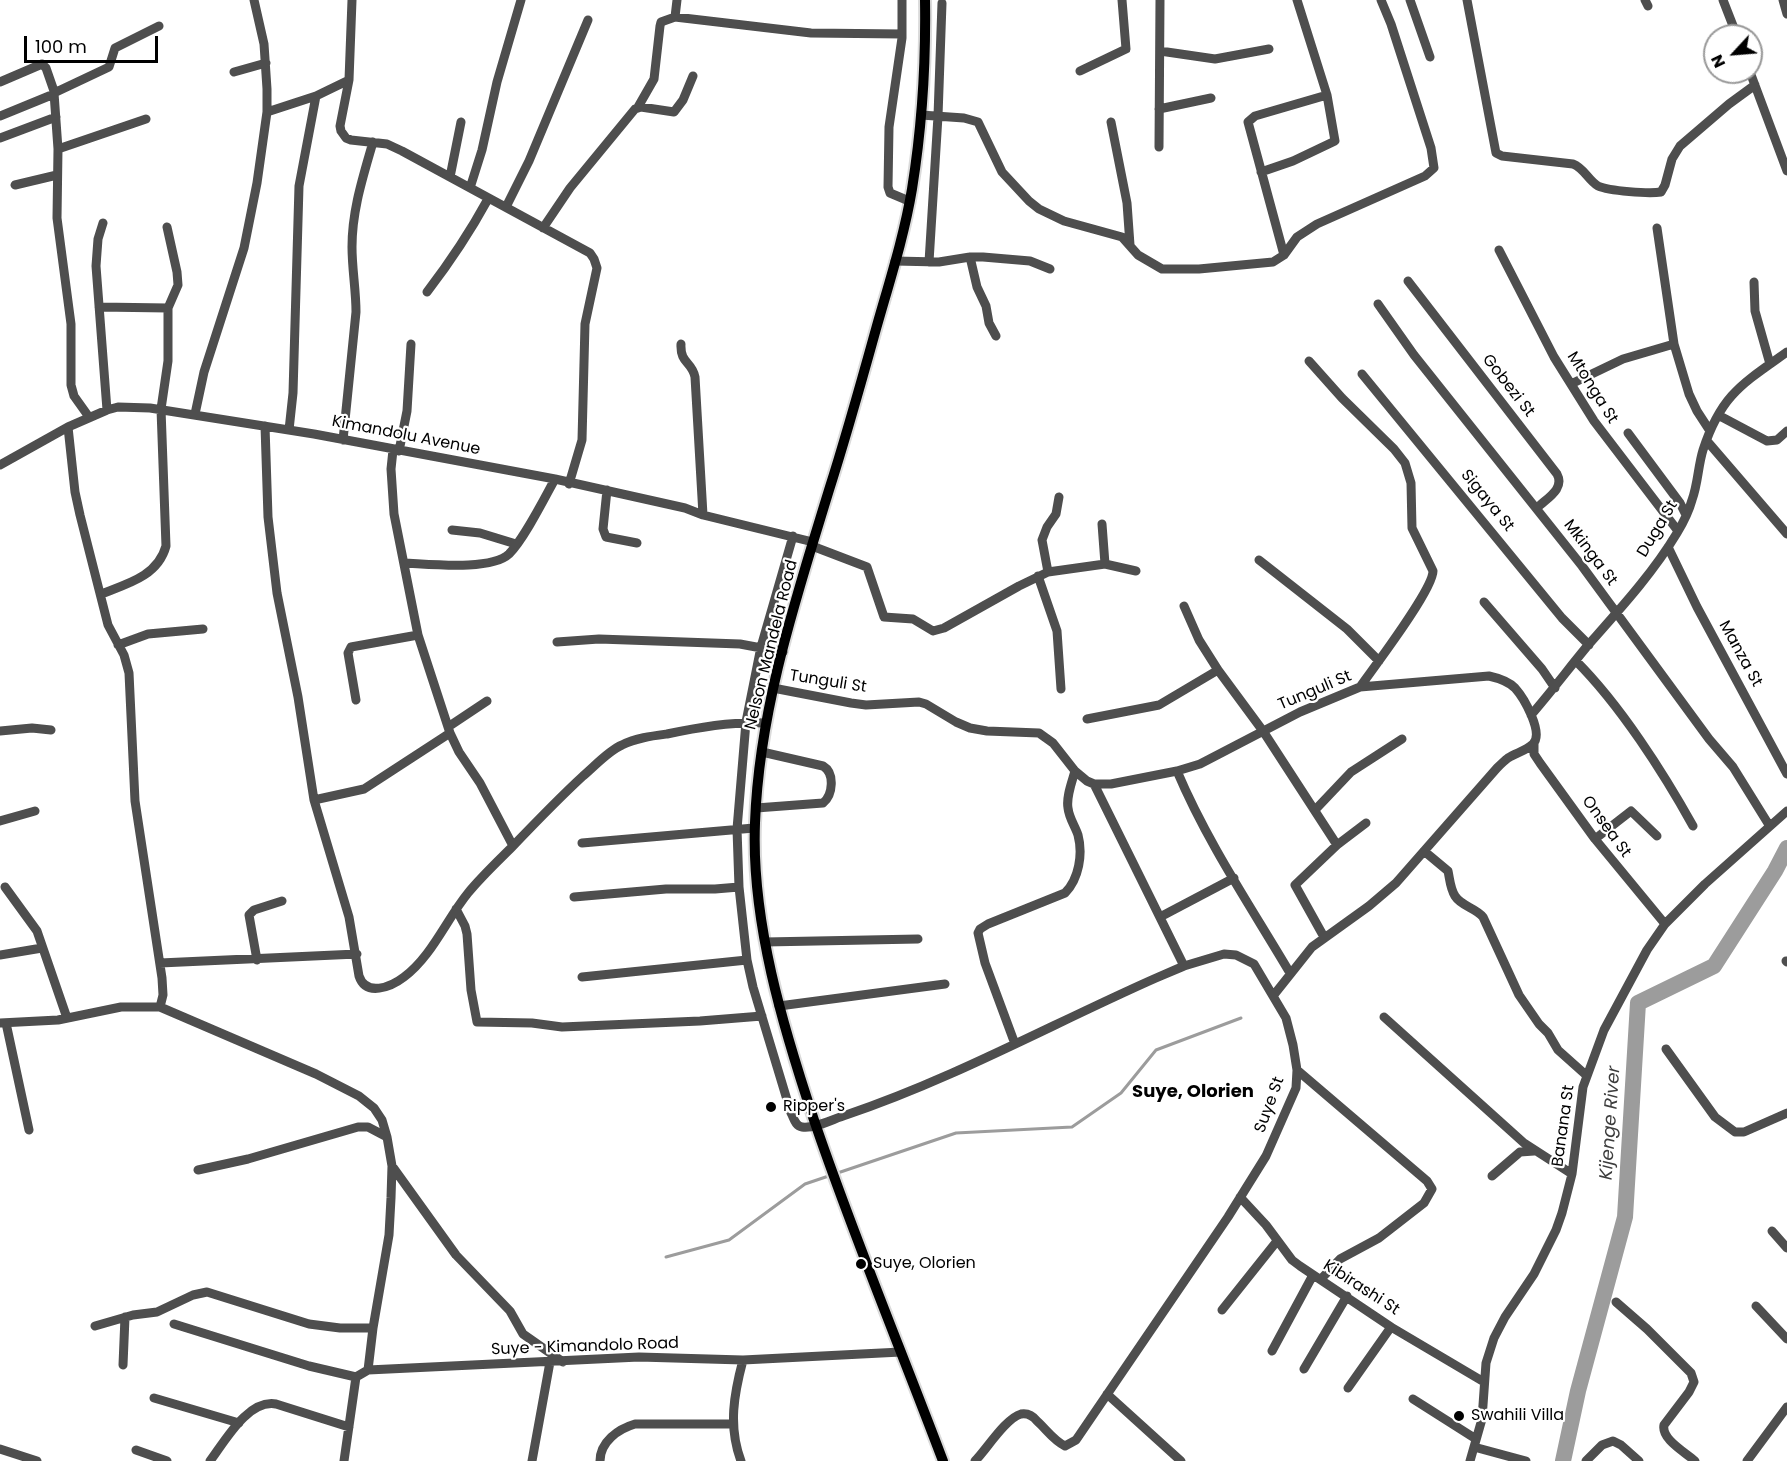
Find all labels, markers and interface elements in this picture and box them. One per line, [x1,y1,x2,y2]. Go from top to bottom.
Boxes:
scale bar [27,24,160,62]
north arrow [1703,24,1763,84]
text: 100 m [35,34,87,59]
text: N [1705,51,1731,72]
street label: Mtonga St [1562,348,1622,428]
street label: Gobezi St [1478,351,1538,421]
street label: Kimandolu Avenue [330,412,482,460]
street label: Sigaya St [1456,466,1518,536]
street label: Duga St [1634,497,1682,561]
street label: Mkinga St [1559,516,1621,590]
street label: Nelson Mandela Road [742,558,802,732]
street label: Manza St [1714,618,1766,690]
street label: Tunguli St [788,666,868,698]
street label: Tunguli St [1276,667,1354,715]
street label: Onsea St [1577,792,1635,862]
water label: Kijenge River [1596,1065,1626,1181]
street label: Suye St [1251,1074,1289,1136]
district label: Suye, Olorien [1132,1081,1254,1103]
street label: Banana St [1549,1084,1579,1168]
place label: Ripper's [783,1097,845,1117]
marker: Ripper's [764,1100,778,1114]
place label: Suye, Olorien [873,1254,976,1274]
street label: Kibirashi St [1319,1256,1403,1320]
marker: Suye, Olorien [854,1257,868,1271]
street label: Suye - Kimandolo Road [491,1334,679,1360]
place label: Swahili Villa [1471,1406,1564,1426]
marker: Swahili Villa [1452,1409,1466,1423]

